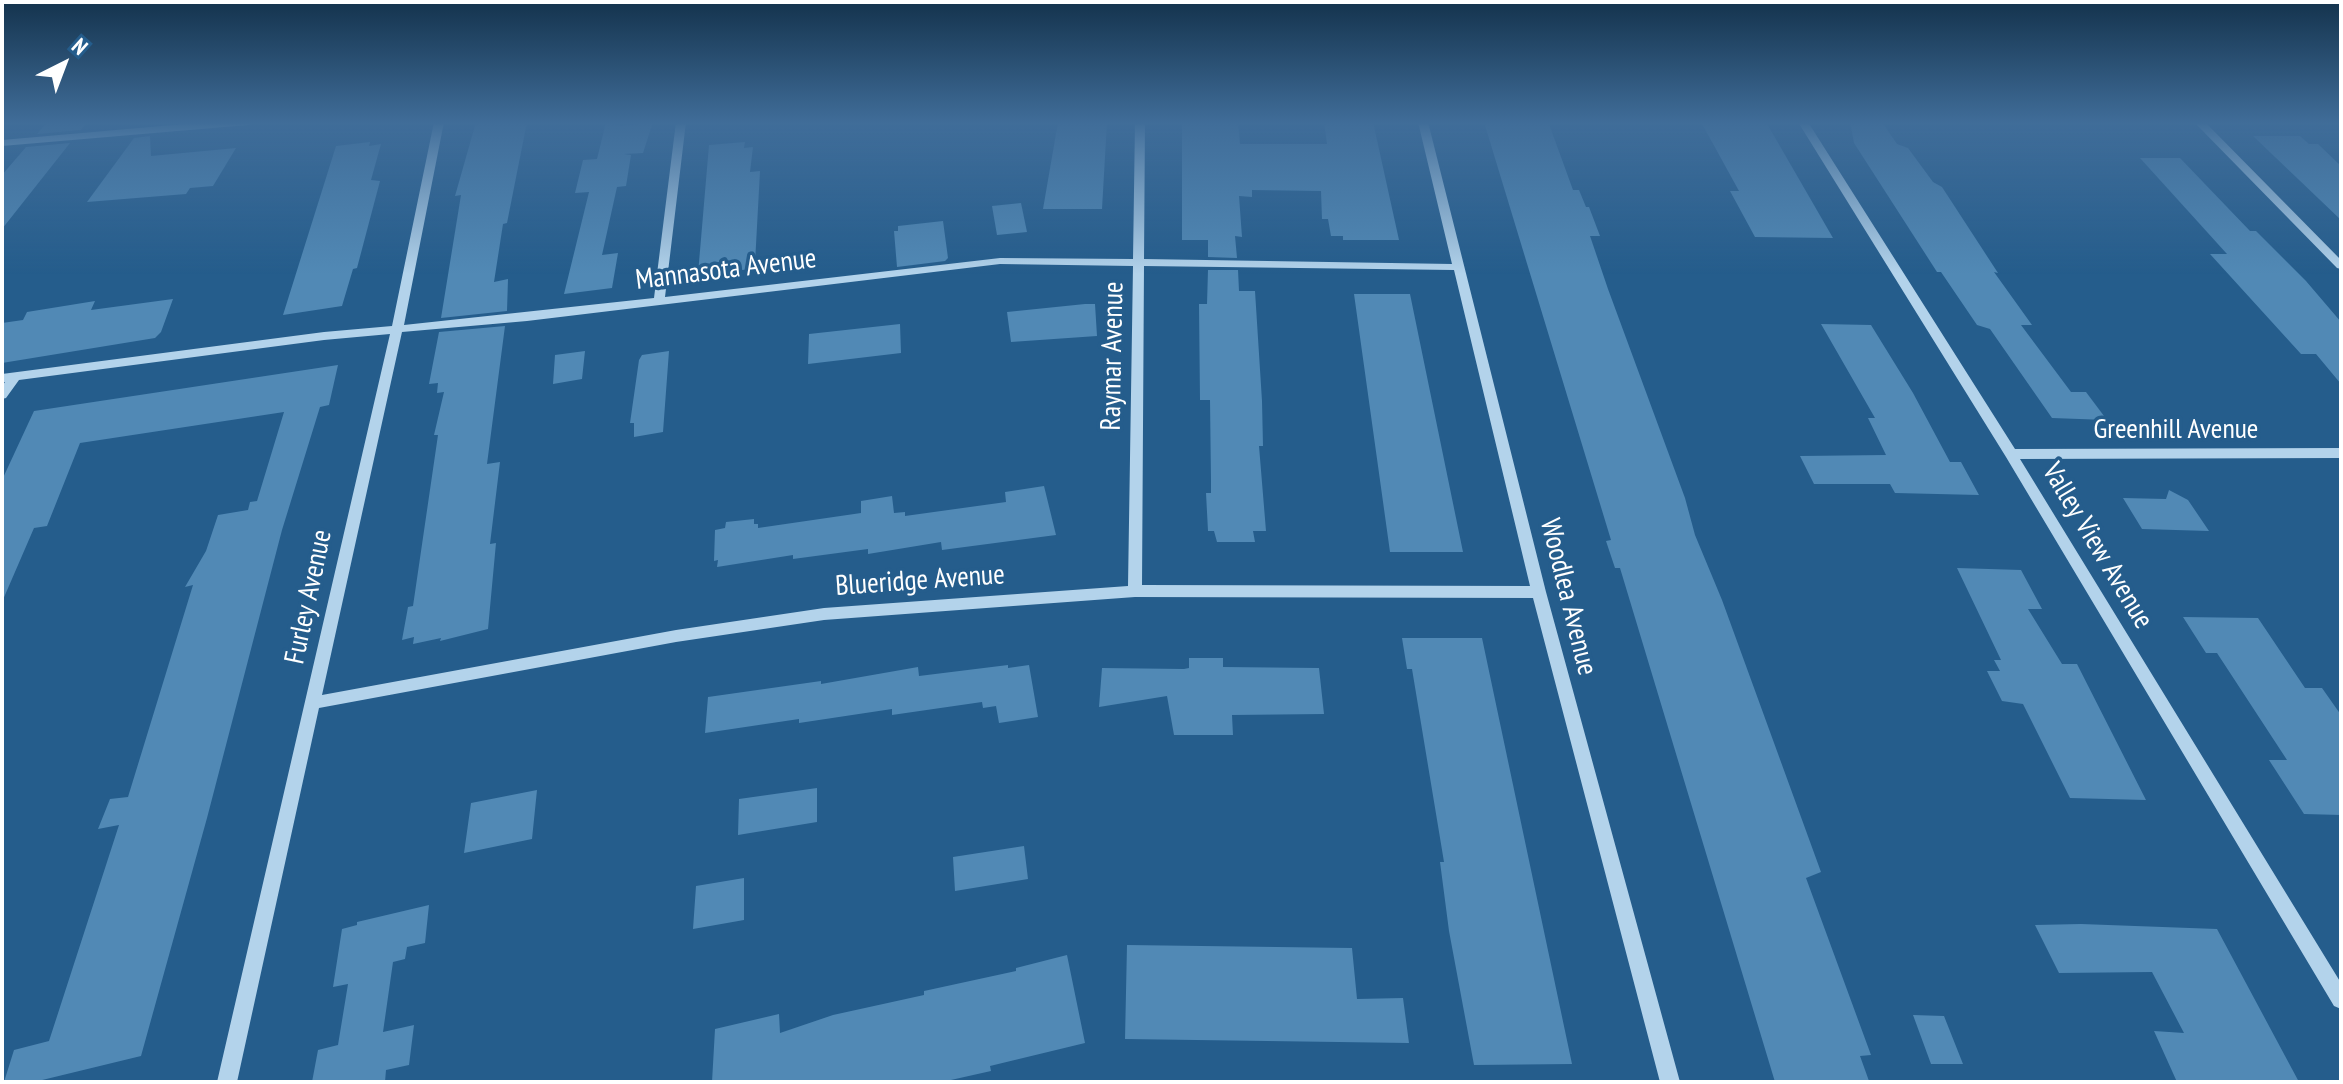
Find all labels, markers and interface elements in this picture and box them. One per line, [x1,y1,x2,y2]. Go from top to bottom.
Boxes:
north arrow [24,24,104,104]
text: N [66,32,94,61]
street label: Mannasota Avenue [634,242,818,298]
street label: Raymar Avenue [1095,281,1131,431]
street label: Greenhill Avenue [2094,413,2258,447]
street label: Valley View Avenue [2034,457,2160,635]
street label: Woodlea Avenue [1532,515,1604,679]
street label: Furley Avenue [278,527,340,667]
street label: Blueridge Avenue [834,558,1006,604]

